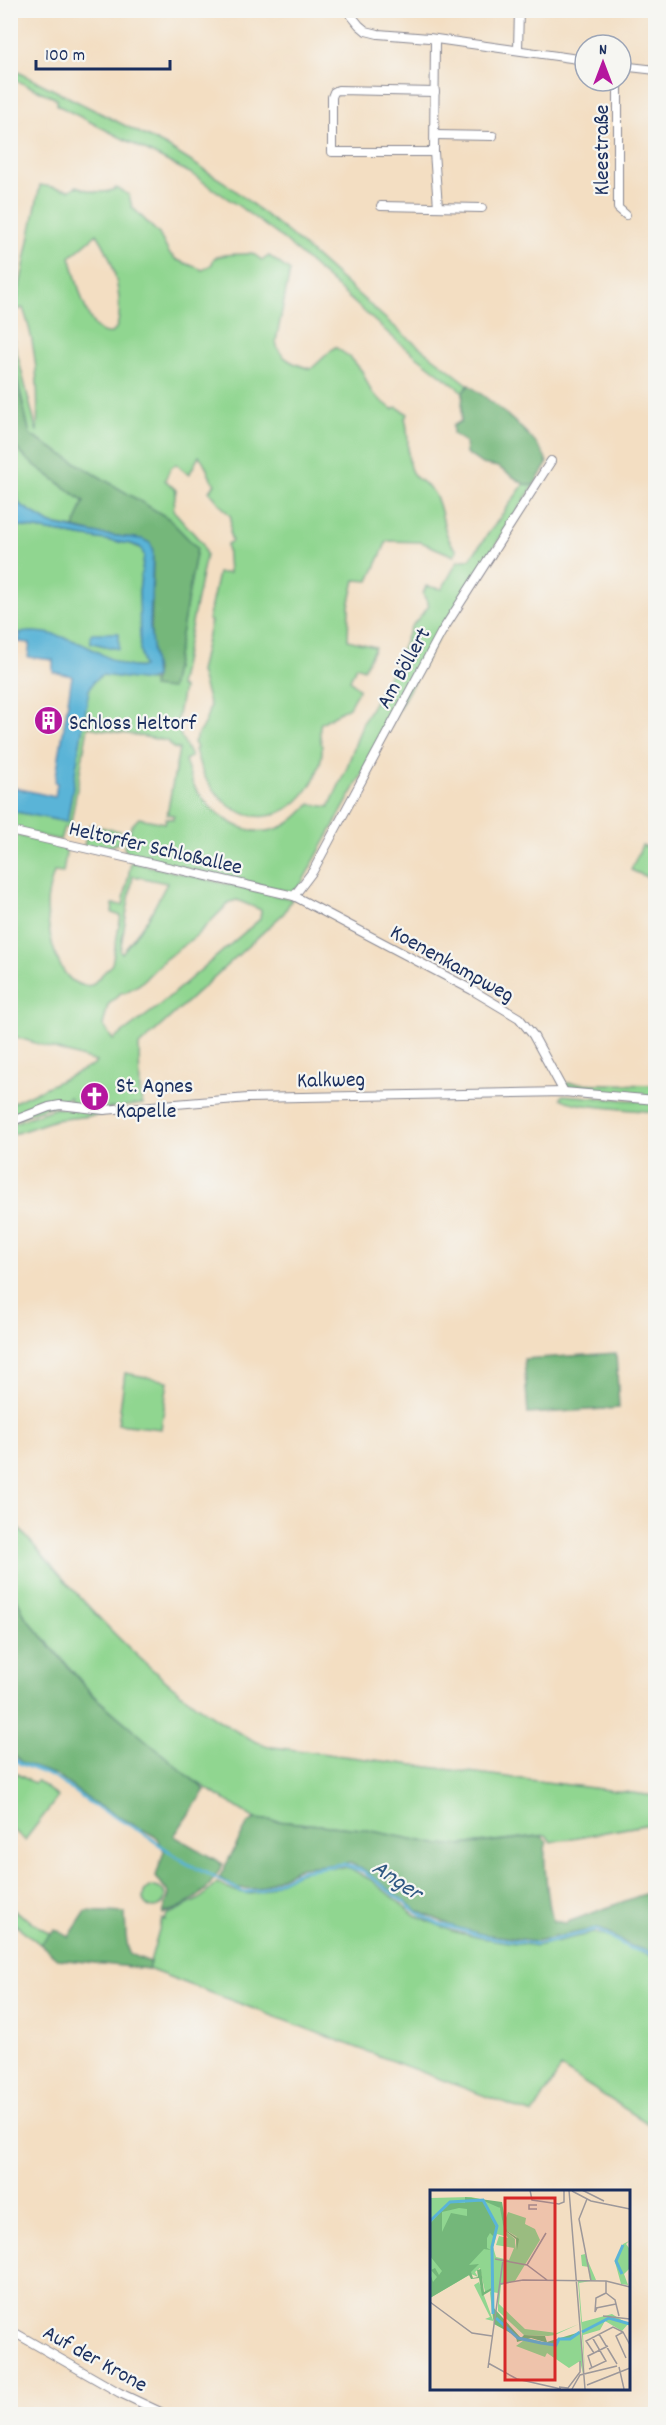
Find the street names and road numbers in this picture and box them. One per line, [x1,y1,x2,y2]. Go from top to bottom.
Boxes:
street label: Kleestraße [588,105,619,195]
street label: Am Böllert [370,622,440,715]
street label: Heltorfer Schloßallee [65,814,245,884]
street label: Koenenkampweg [384,918,519,1012]
street label: Kalkweg [297,1065,365,1098]
street label: Auf der Krone [36,2319,152,2402]

